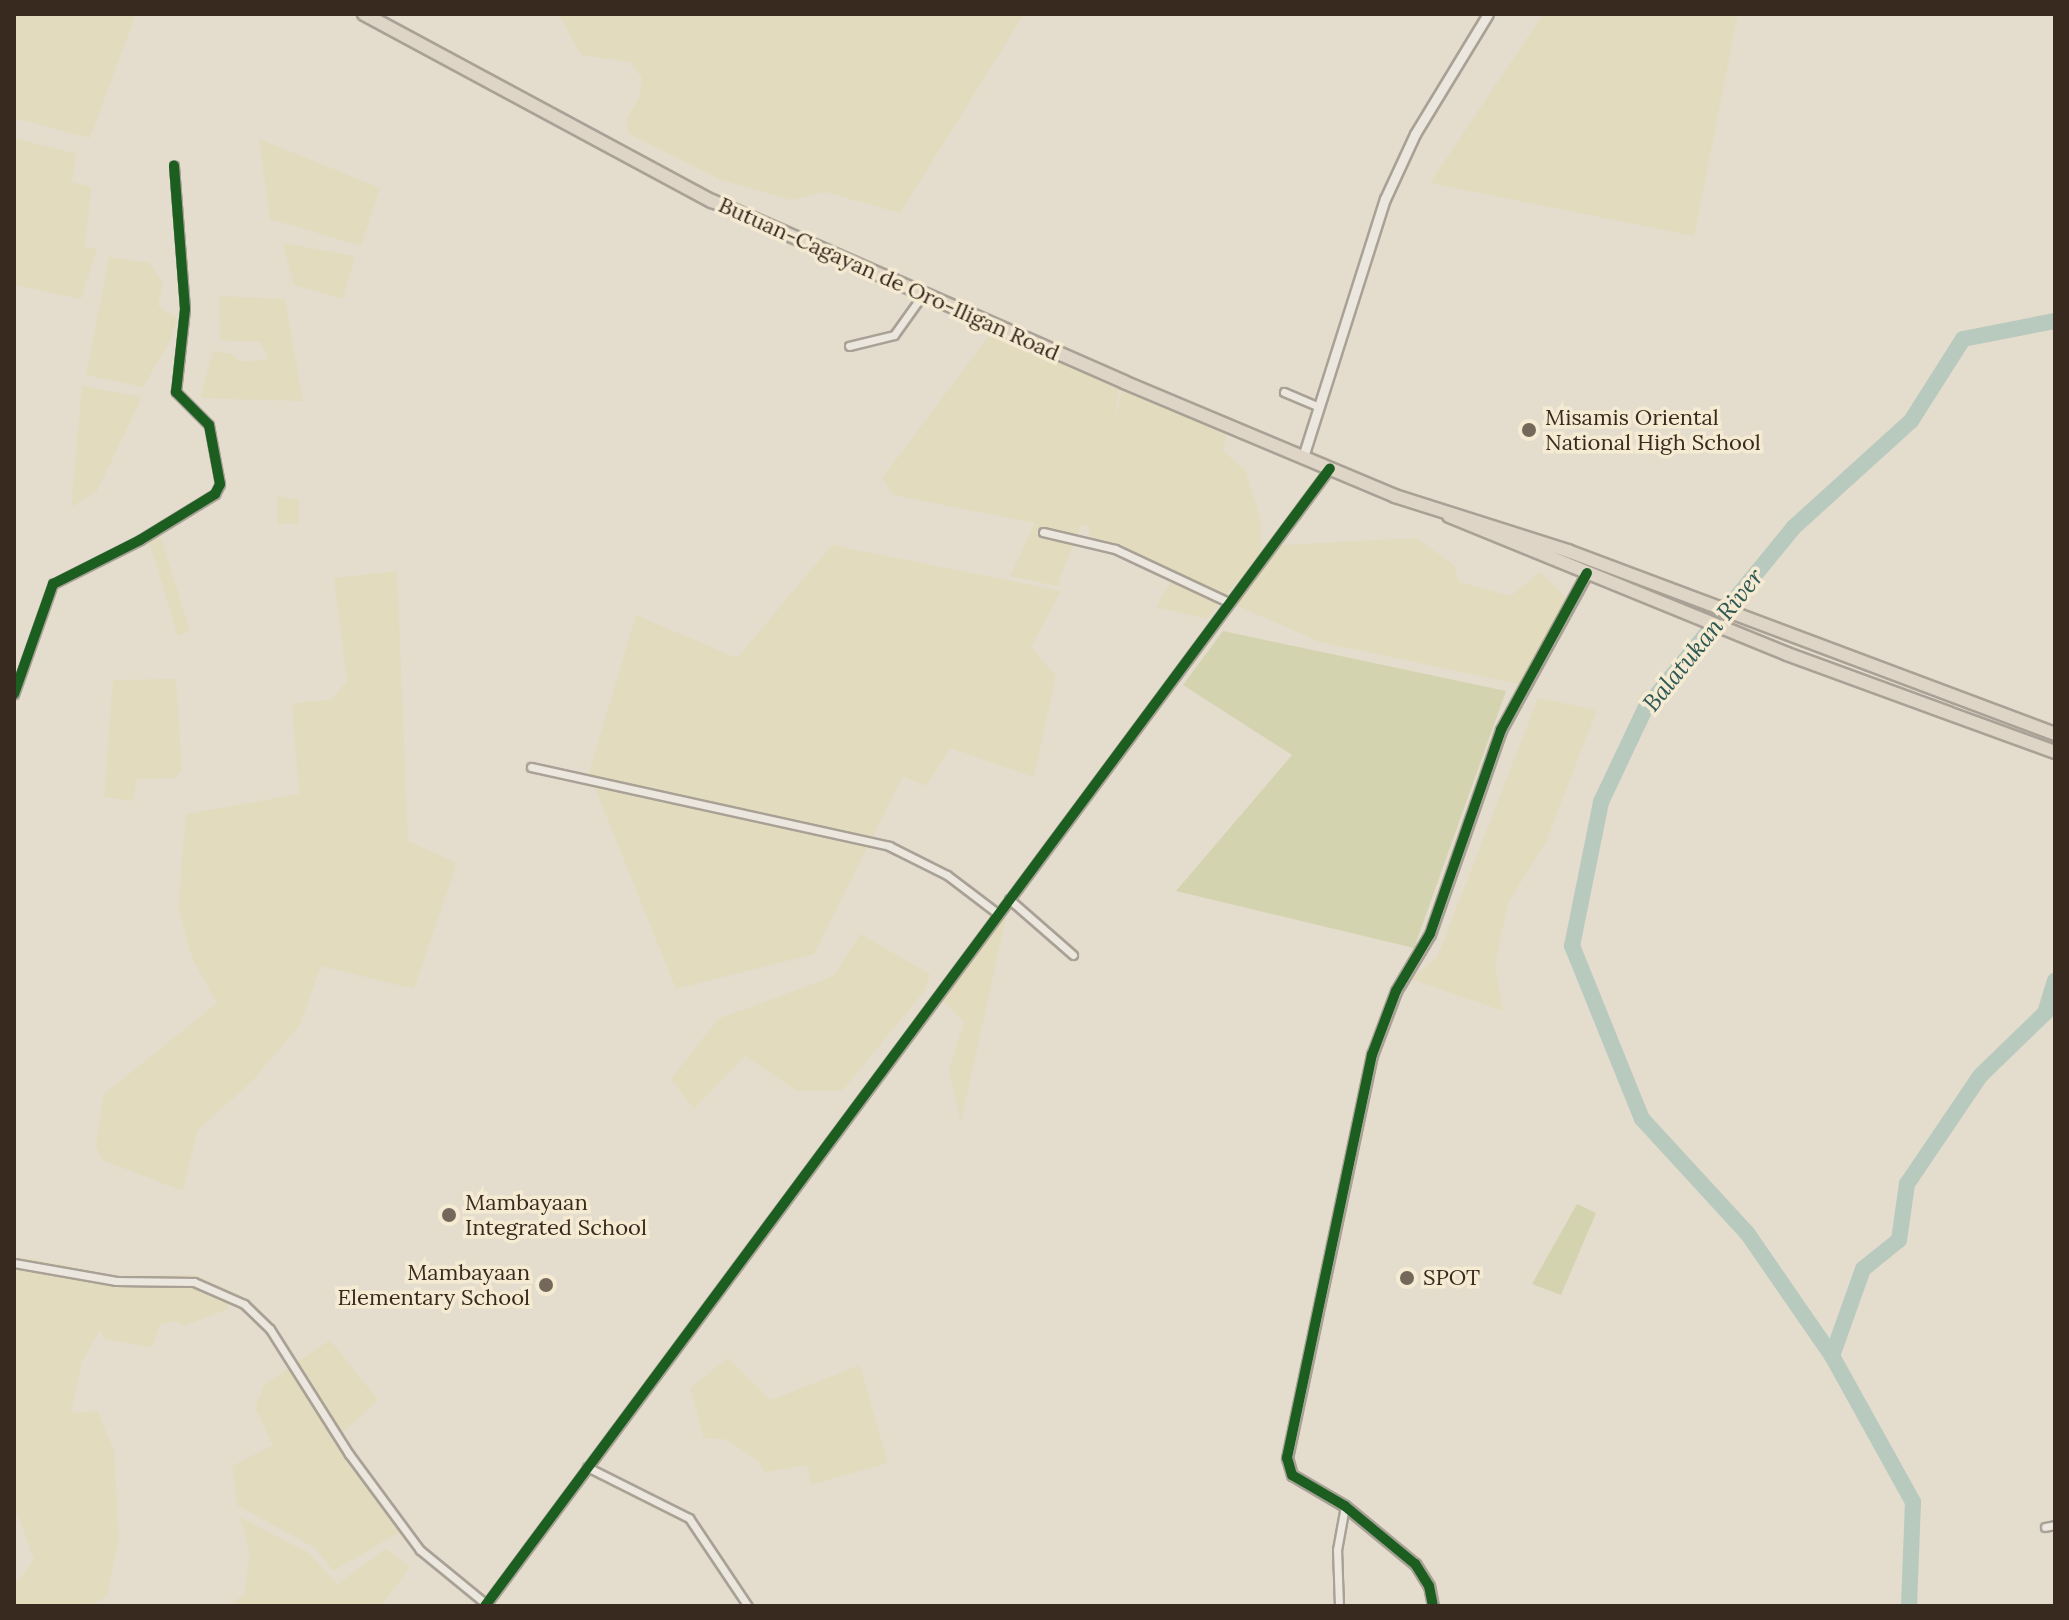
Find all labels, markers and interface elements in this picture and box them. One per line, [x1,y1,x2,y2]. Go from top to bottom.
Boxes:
street label: Butuan-Cagayan de Oro-Iligan Road [715,192,1063,366]
place label: Misamis Oriental National High School [1545,404,1761,456]
marker: Misamis Oriental National High School [1520,421,1538,439]
water label: Balatukan River [1637,563,1769,717]
place label: Mambayaan Integrated School [465,1189,647,1240]
marker: Mambayaan Integrated School [440,1206,458,1224]
place label: Mambayaan Elementary School [337,1259,530,1310]
place label: SPOT [1423,1265,1480,1291]
marker: SPOT [1398,1269,1416,1287]
marker: Mambayaan Elementary School [537,1276,555,1294]

